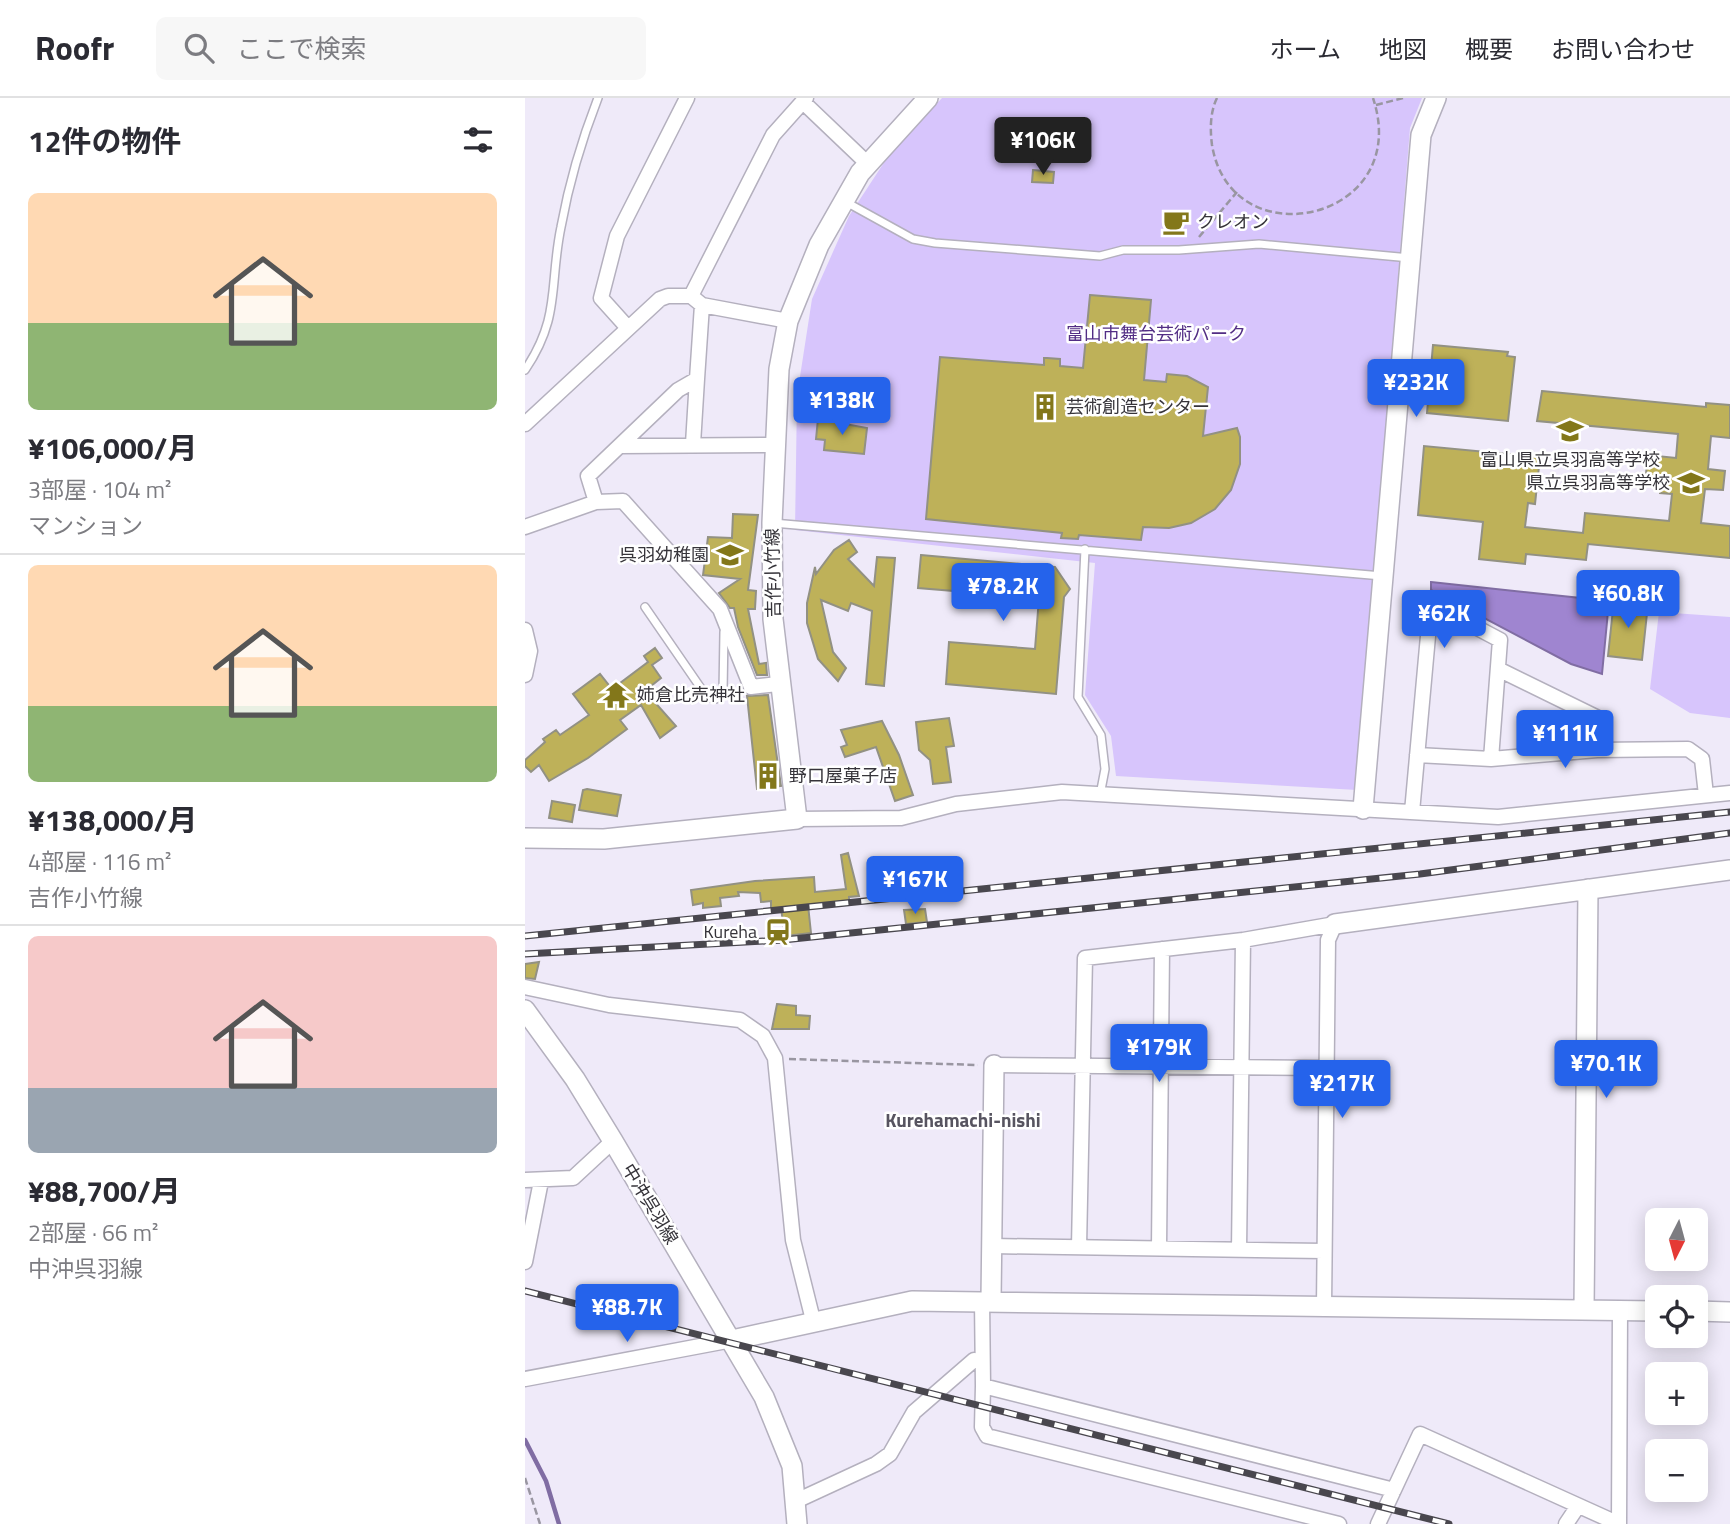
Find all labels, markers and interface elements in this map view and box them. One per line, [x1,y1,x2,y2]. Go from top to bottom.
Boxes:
search box [156,17,646,80]
text: Roofr [35,23,114,73]
icon: search [180,29,218,67]
text: ここで検索 [236,29,366,68]
text: ホーム [1270,31,1341,67]
text: 地図 [1379,31,1427,67]
text: 概要 [1465,31,1513,67]
text: お問い合わせ [1551,31,1695,67]
text: 12件の物件 [28,118,182,164]
pin: ¥106K [994,118,1092,177]
icon: filters [459,121,497,159]
text: ¥106K [1010,122,1076,157]
cafe icon: クレオン [1161,207,1191,237]
place label: クレオン [1197,208,1269,235]
icon: home [200,238,326,364]
park label: 富山市舞台芸術パーク [1066,320,1246,347]
pin: ¥232K [1367,360,1465,419]
text: ¥232K [1383,364,1449,399]
pin: ¥138K [793,378,891,437]
text: ¥138K [809,382,875,417]
building icon: 芸術創造センター [1030,392,1060,422]
place label: 芸術創造センター [1066,393,1210,420]
school or university icon: 富山県立呉羽高等学校 [1555,416,1585,446]
text: ¥106,000/月 [28,425,197,471]
place label: 富山県立呉羽高等学校 [1480,446,1660,473]
school or university icon: 県立呉羽高等学校 [1676,468,1706,498]
place label: 県立呉羽高等学校 [1526,469,1670,496]
text: 3部屋 · 104 m² [28,472,171,507]
text: マンション [28,508,143,543]
street label: 吉作小竹線 [758,528,787,618]
school or university icon: 呉羽幼稚園 [715,540,745,570]
place label: 呉羽幼稚園 [619,541,709,568]
pin: ¥78.2K [946,564,1060,623]
text: ¥78.2K [967,568,1039,603]
pin: ¥60.8K [1571,570,1685,630]
text: ¥60.8K [1592,575,1664,610]
pin: ¥62K [1403,590,1485,650]
text: ¥62K [1418,595,1470,630]
icon: home [200,610,326,736]
temple icon: 姉倉比売神社 [601,680,631,710]
place label: 姉倉比売神社 [637,681,745,708]
pin: ¥111K [1516,710,1614,770]
text: ¥111K [1532,715,1598,750]
building icon: 野口屋菓子店 [753,761,783,791]
place label: 野口屋菓子店 [789,762,897,789]
text: ¥138,000/月 [28,797,197,843]
text: 4部屋 · 116 m² [28,844,171,879]
pin: ¥167K [866,856,964,916]
text: ¥167K [882,861,948,896]
text: 吉作小竹線 [28,880,143,915]
station icon: Kureha [763,917,793,947]
place label: Kureha [704,918,757,945]
icon: home [200,981,326,1107]
pin: ¥179K [1110,1024,1208,1084]
text: ¥179K [1126,1029,1192,1064]
pin: ¥70.1K [1549,1040,1663,1100]
text: ¥70.1K [1570,1045,1642,1080]
pin: ¥217K [1293,1060,1391,1120]
text: ¥217K [1309,1065,1375,1100]
district label: Kurehamachi-nishi [885,1105,1041,1134]
street label: 中沖呉羽線 [616,1158,685,1249]
text: ¥88,700/月 [28,1168,181,1214]
north arrow [1645,1208,1708,1270]
map controls [1645,1208,1708,1502]
text: 2部屋 · 66 m² [28,1215,158,1250]
text: 中沖呉羽線 [28,1251,143,1286]
pin: ¥88.7K [570,1284,684,1344]
button: locate [1645,1285,1708,1348]
text: ¥88.7K [591,1289,663,1324]
button: + [1645,1362,1708,1425]
button: − [1645,1439,1708,1502]

